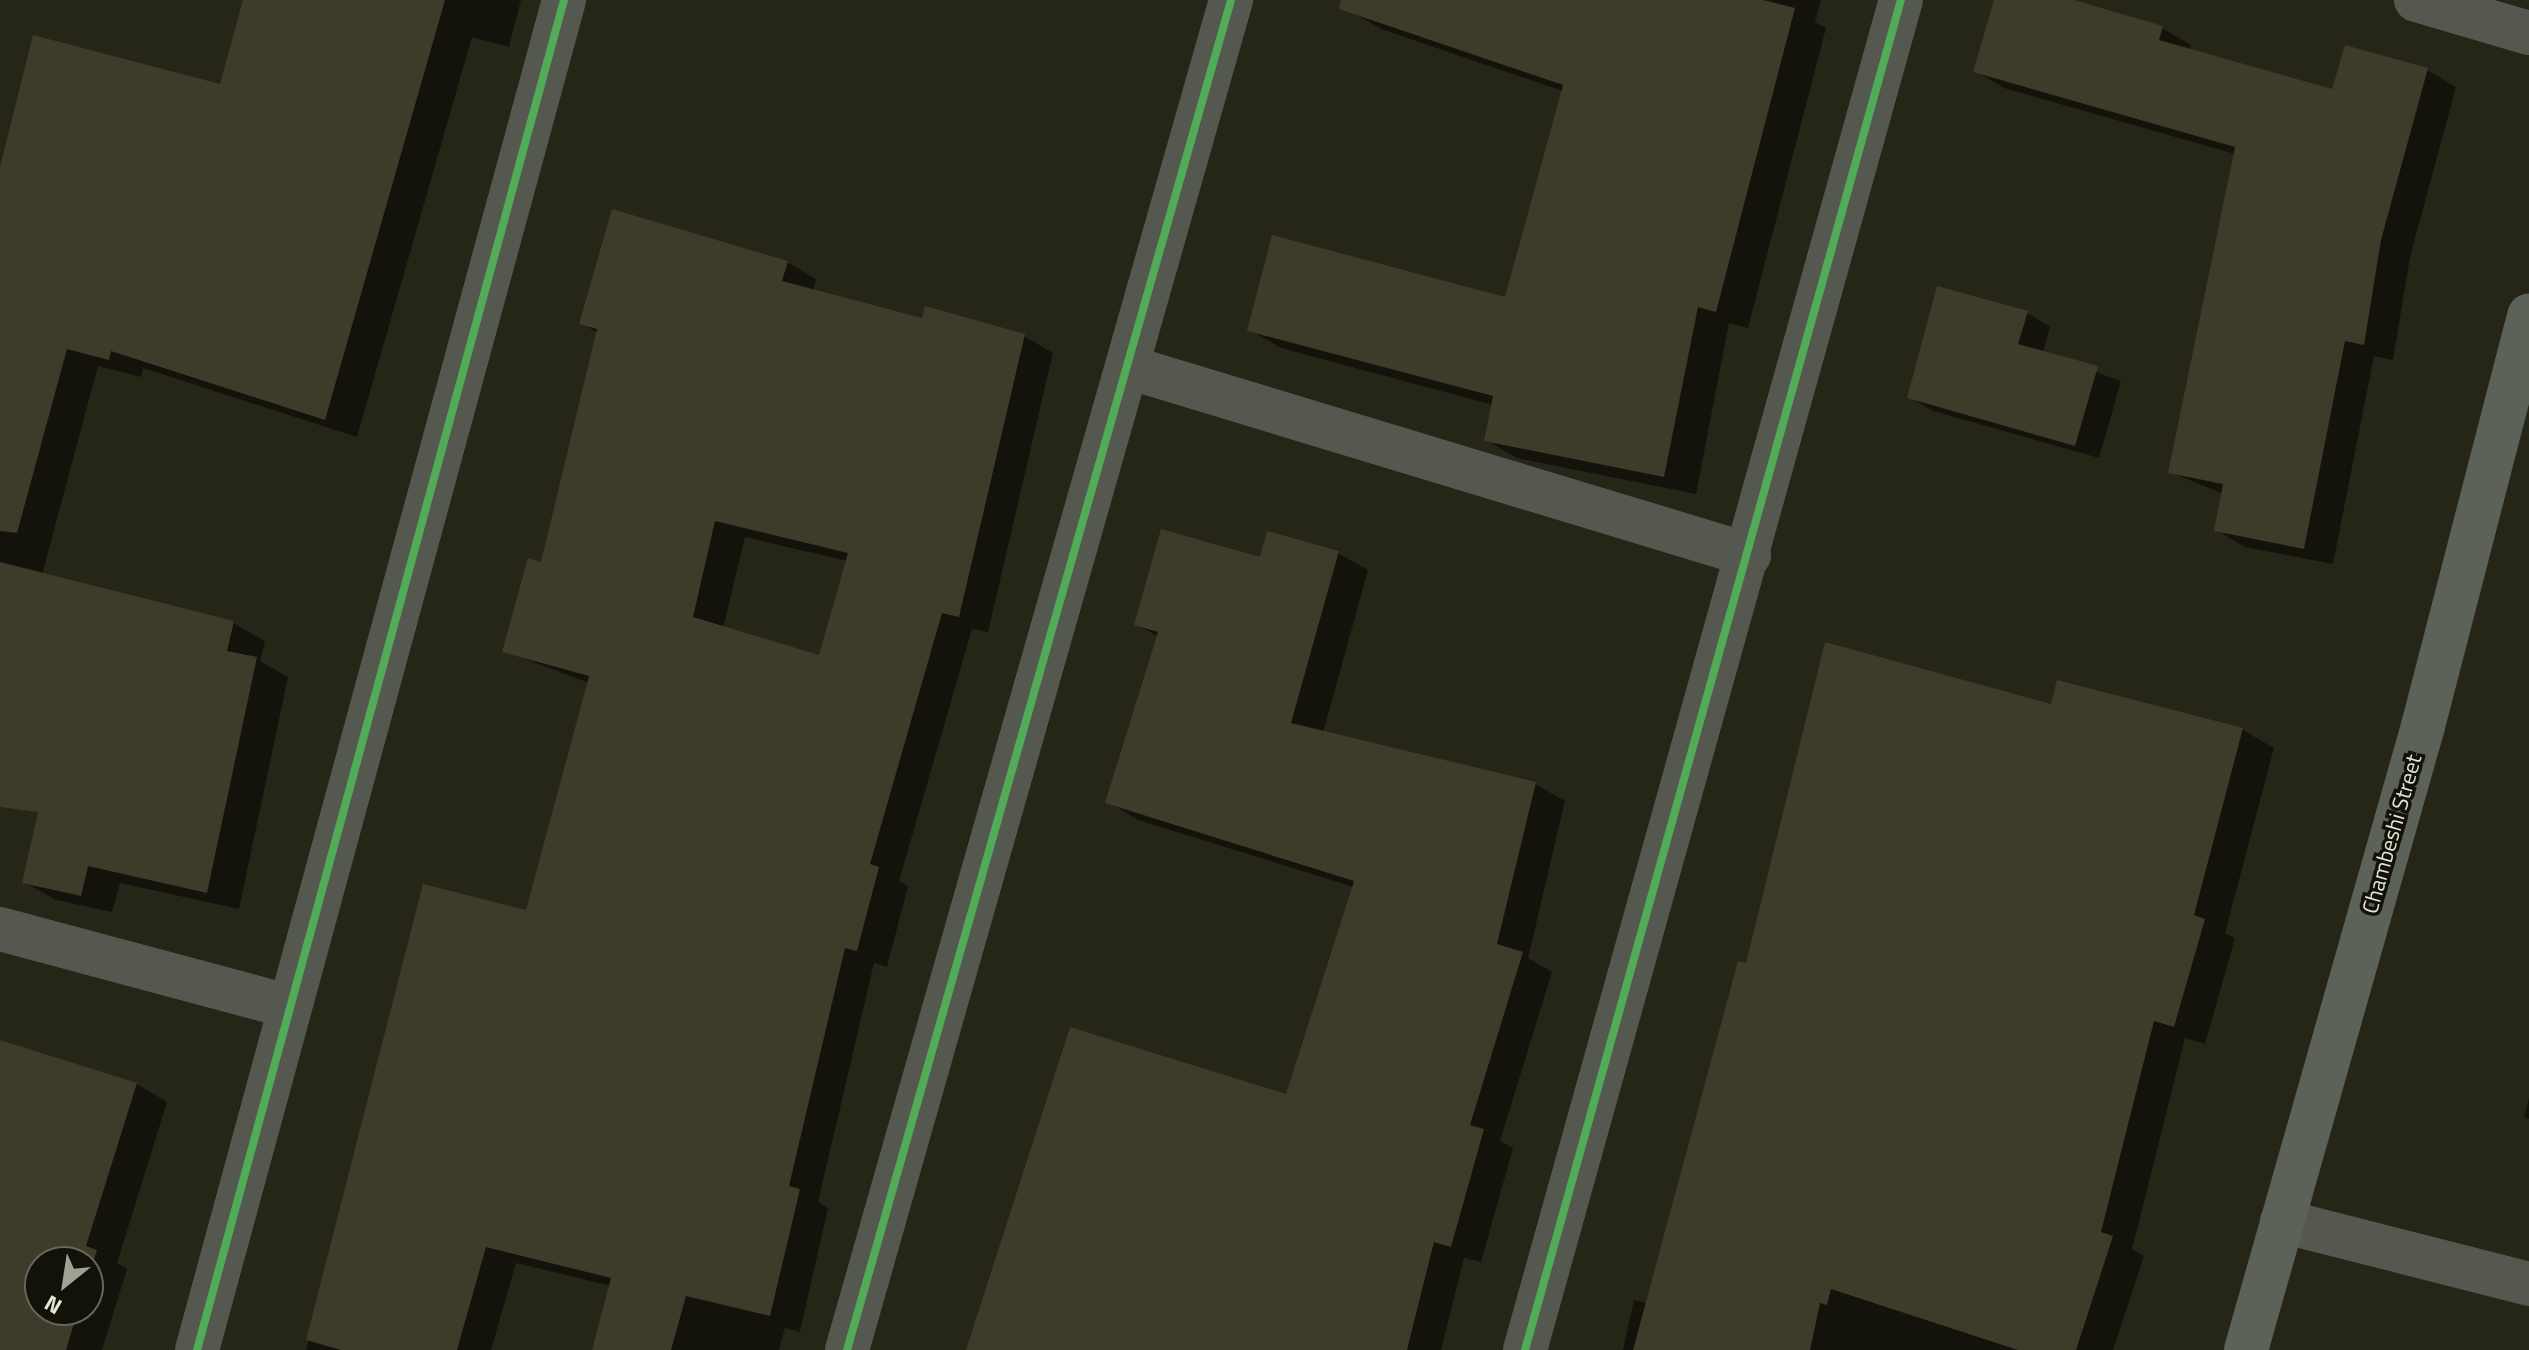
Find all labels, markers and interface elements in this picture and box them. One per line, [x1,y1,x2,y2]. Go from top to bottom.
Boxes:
street label: Chambeshi Street [2357,751,2427,917]
north arrow [24,1246,104,1326]
text: N [38,1287,68,1324]

